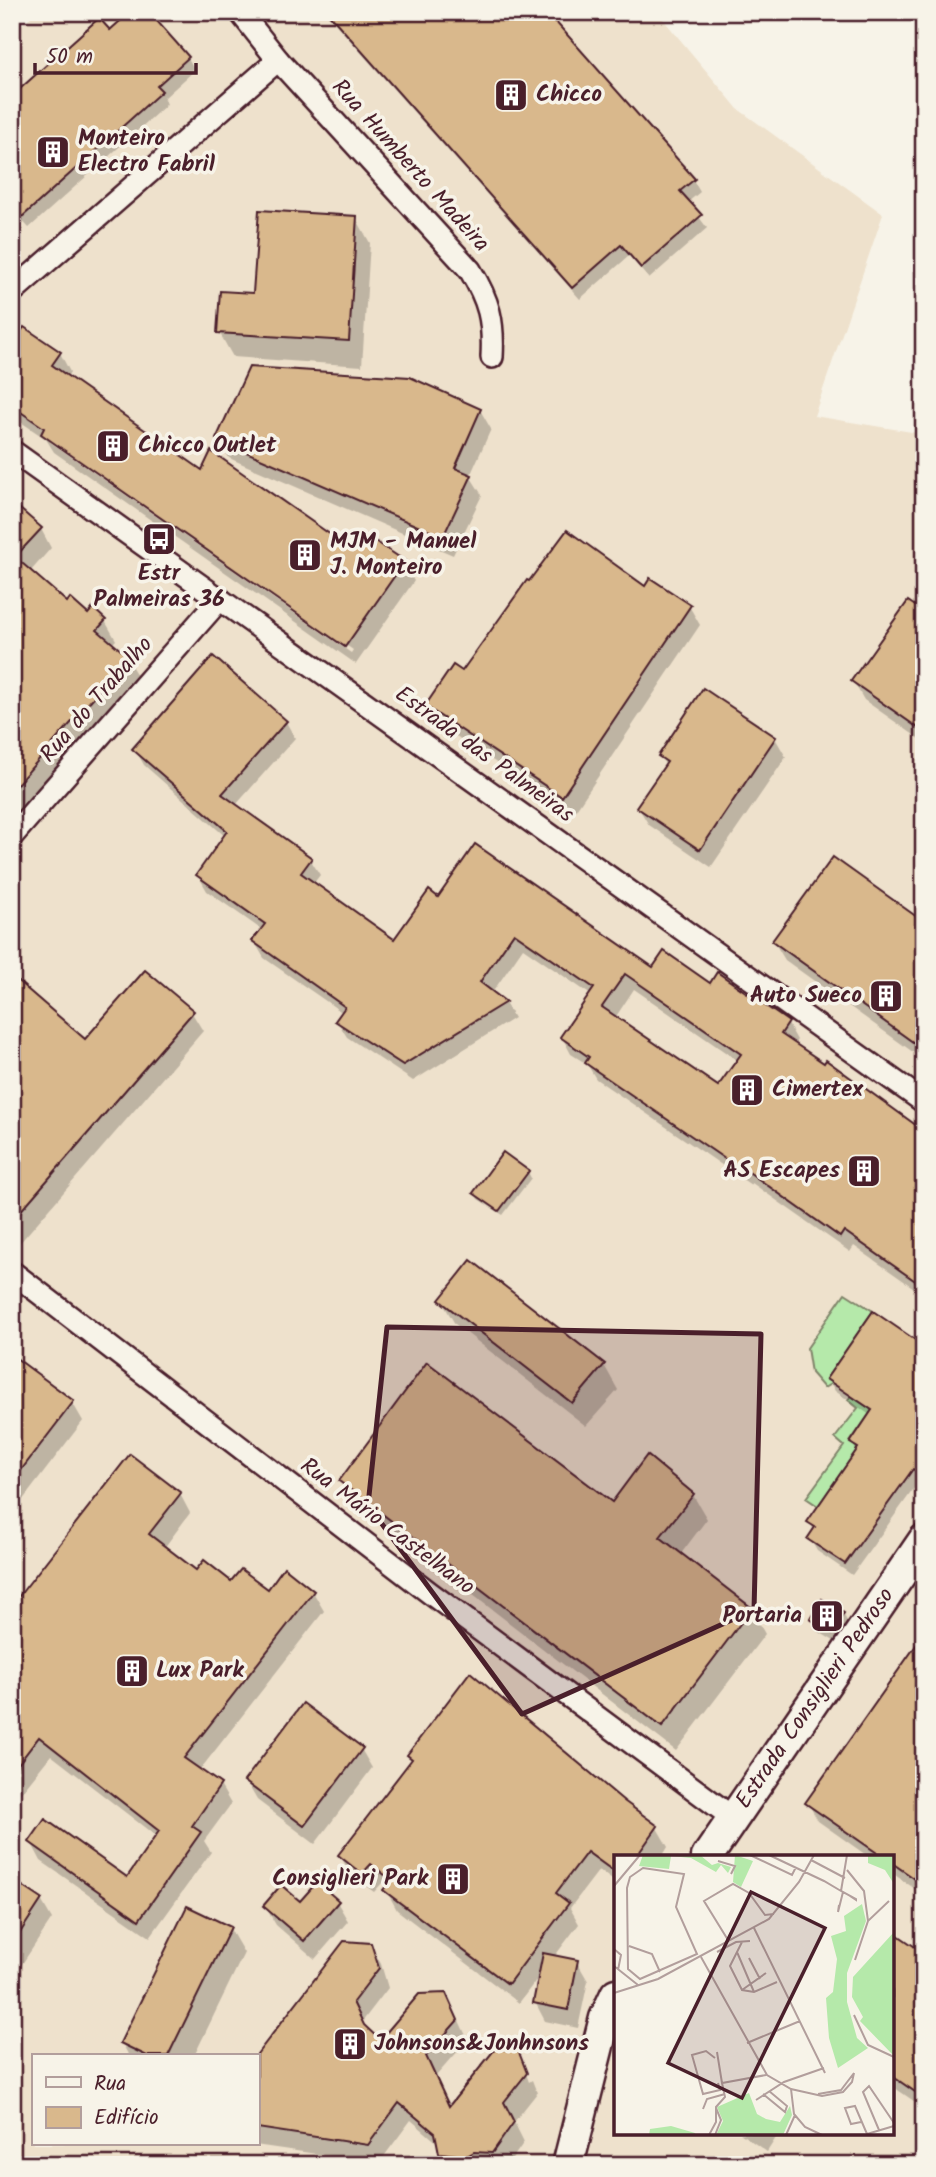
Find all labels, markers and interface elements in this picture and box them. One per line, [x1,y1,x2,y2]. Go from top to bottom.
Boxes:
scale bar [35,32,196,76]
text: 50 m [46,41,93,74]
street label: Rua Humberto Madeira [322,71,498,261]
building icon: Chicco [492,76,530,114]
place label: Chicco [536,77,602,113]
place label: Monteiro Electro Fabril [78,121,216,183]
building icon: Monteiro Electro Fabril [34,133,72,171]
building icon: Chicco Outlet [94,427,132,465]
place label: Chicco Outlet [138,428,277,464]
bus stop icon: Estr Palmeiras 36 [140,520,178,558]
place label: MJM - Manuel J. Monteiro [330,524,477,586]
building icon: MJM - Manuel J. Monteiro [286,536,324,574]
place label: Estr Palmeiras 36 [93,556,225,618]
street label: Rua do Trabalho [32,629,162,771]
street label: Estrada das Palmeiras [387,677,582,833]
building icon: Auto Sueco [867,977,905,1015]
place label: Auto Sueco [750,978,862,1014]
building icon: Cimertex [728,1071,766,1109]
place label: Cimertex [772,1072,864,1108]
building icon: AS Escapes [845,1152,883,1190]
place label: AS Escapes [723,1153,840,1189]
street label: Rua Mário Castelhano [292,1449,482,1605]
street label: Estrada Consiglieri Pedroso [727,1581,904,1817]
building icon: Portaria [808,1597,846,1635]
place label: Portaria [722,1598,802,1634]
building icon: Lux Park [113,1652,151,1690]
place label: Lux Park [156,1653,244,1689]
inset map [614,1855,894,2135]
building icon: Consiglieri Park [434,1860,472,1898]
place label: Consiglieri Park [272,1861,429,1897]
building icon: Johnsons&Jonhnsons [331,2025,369,2063]
place label: Johnsons&Jonhnsons [374,2026,589,2062]
legend [32,2054,259,2146]
text: Rua [94,2068,126,2101]
text: Edifício [94,2102,159,2135]

